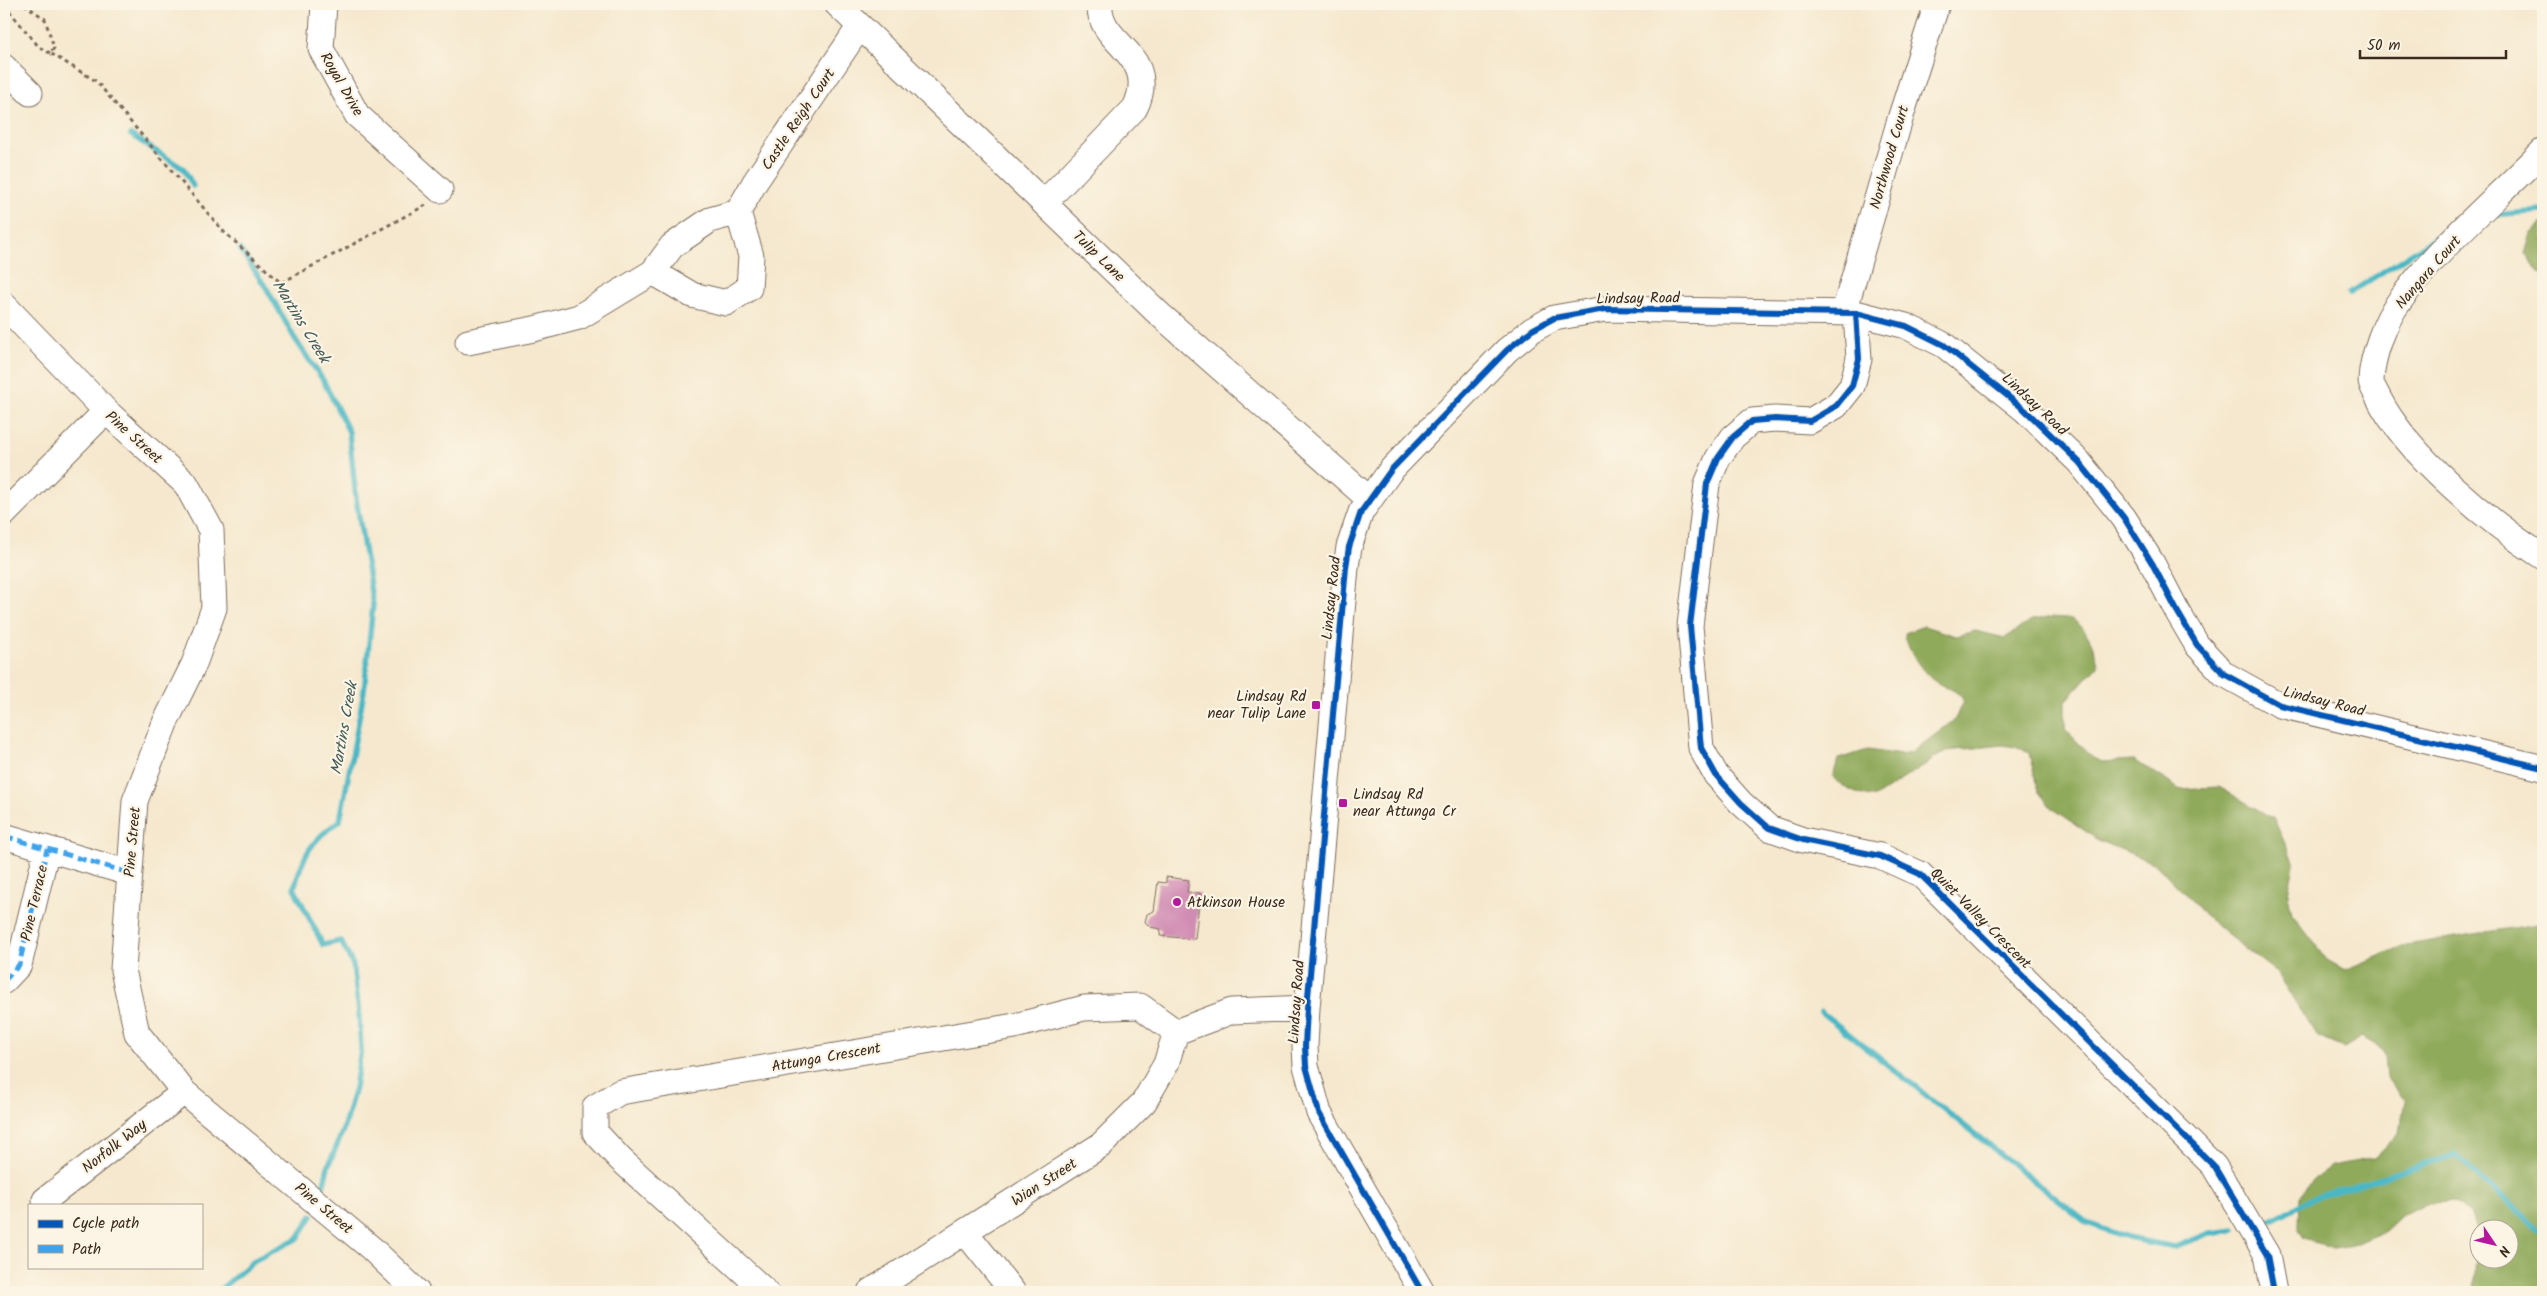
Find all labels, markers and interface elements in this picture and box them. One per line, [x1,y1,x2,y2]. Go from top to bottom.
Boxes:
scale bar [2360,28,2506,60]
text: 50 m [2367,34,2401,58]
street label: Royal Drive [313,48,369,121]
street label: Castle Reigh Court [756,63,842,175]
street label: Northwood Court [1864,102,1916,212]
street label: Tulip Lane [1066,225,1130,288]
street label: Nangara Court [2390,230,2468,315]
water label: Martins Creek [265,275,338,370]
street label: Lindsay Road [1596,286,1681,312]
street label: Lindsay Road [1995,367,2074,442]
street label: Pine Street [99,405,168,470]
street label: Lindsay Road [1316,555,1348,641]
water label: Martins Creek [324,677,365,777]
street label: Lindsay Road [2280,680,2368,724]
place label: Lindsay Rd near Tulip Lane [1208,685,1307,726]
marker: Lindsay Rd near Tulip Lane [1310,699,1322,711]
place label: Lindsay Rd near Attunga Cr [1353,783,1457,824]
marker: Lindsay Rd near Attunga Cr [1337,797,1349,809]
street label: Pine Street [118,806,148,878]
street label: Pine Terrace [15,862,55,944]
street label: Quiet Valley Crescent [1924,862,2037,975]
place label: Atkinson House [1187,891,1285,915]
marker: Atkinson House [1171,896,1183,908]
street label: Lindsay Road [1282,959,1312,1045]
street label: Attunga Crescent [770,1037,883,1079]
street label: Norfolk Way [77,1113,153,1180]
street label: Wian Street [1007,1152,1082,1213]
street label: Pine Street [289,1177,358,1241]
legend [28,1204,202,1268]
text: Cycle path [72,1212,139,1236]
north arrow [2470,1218,2520,1268]
text: Path [72,1238,101,1262]
text: N [2492,1241,2515,1261]

